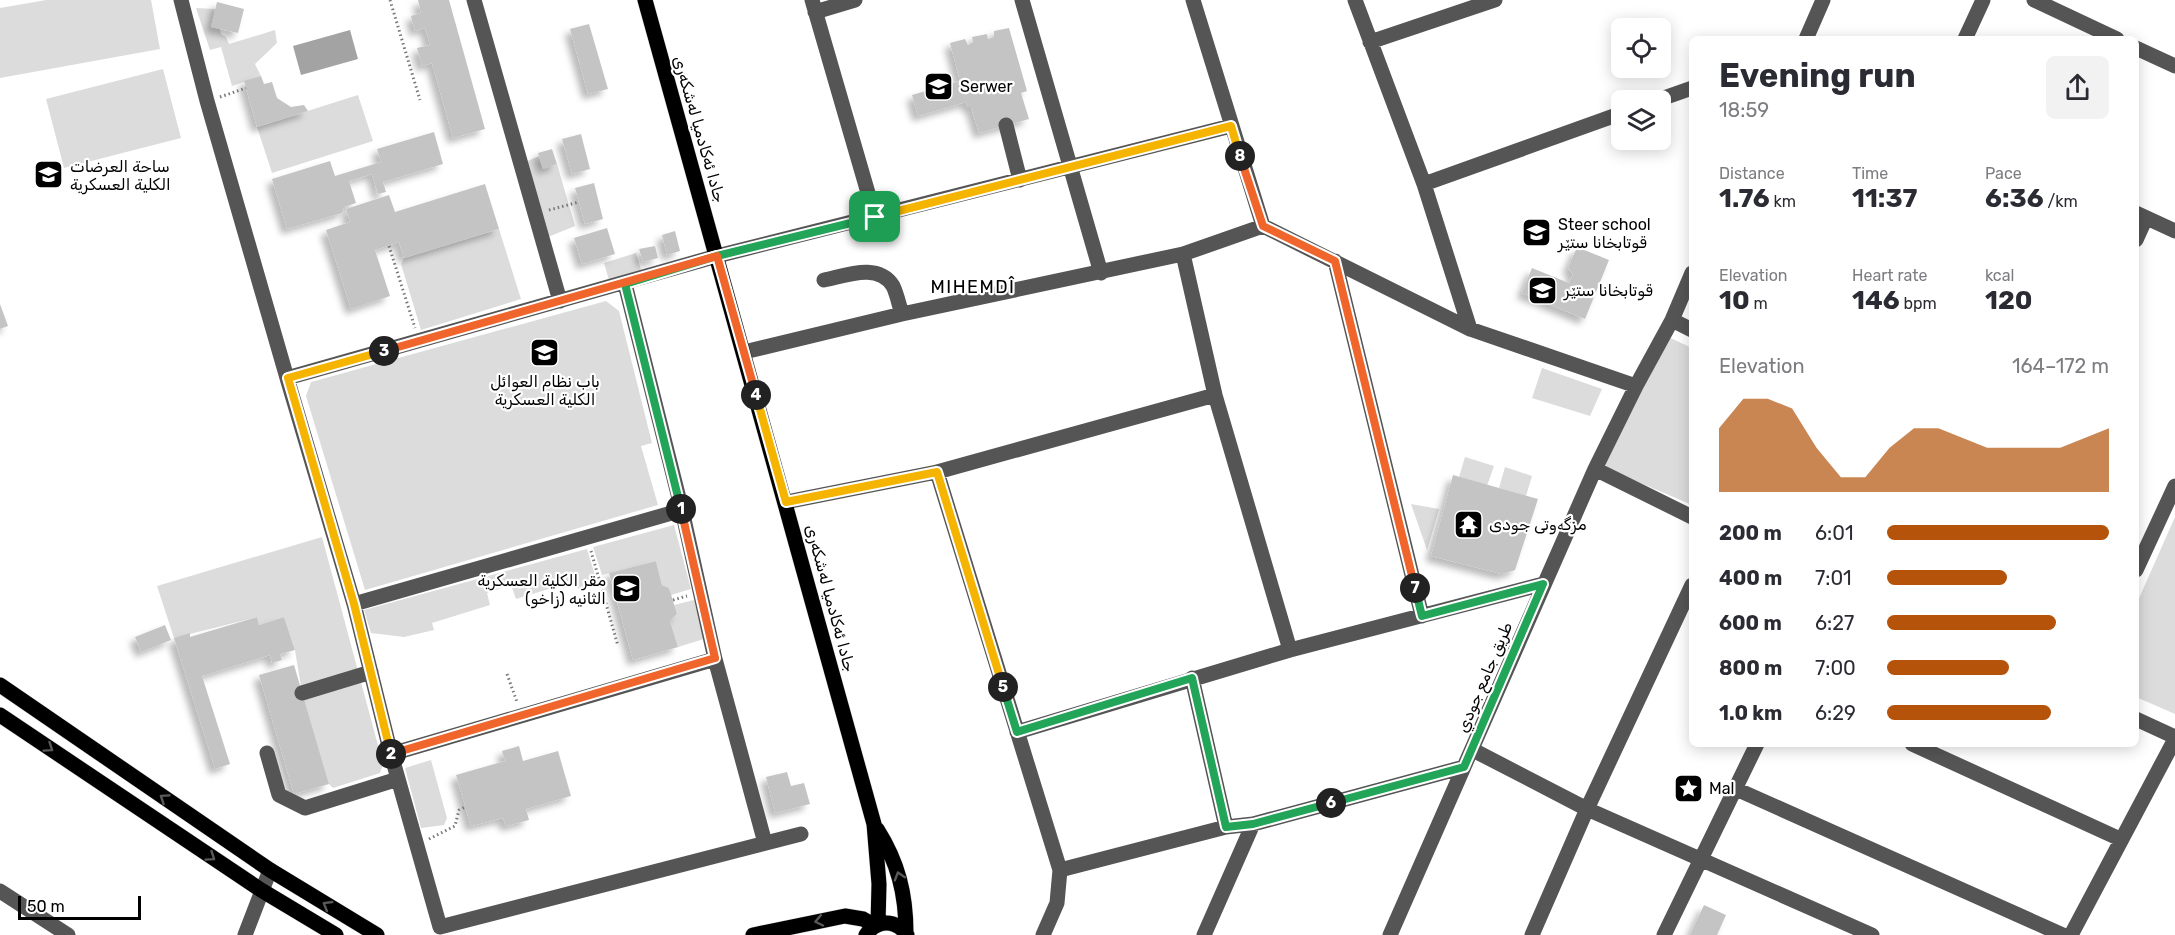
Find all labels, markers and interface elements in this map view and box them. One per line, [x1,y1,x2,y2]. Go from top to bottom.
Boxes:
map controls [1611,18,1671,150]
button: locate [1611,18,1671,78]
street label: جادا ئه‌كادميا له‌شكه‌رى [669,54,730,205]
text: Evening run [1719,56,1916,95]
button: share [2046,56,2109,119]
school or university icon: Serwer [923,70,955,102]
place label: Serwer [960,77,1013,96]
button: layers [1611,90,1671,150]
text: 18:59 [1719,98,1769,122]
pin: 8 [1225,141,1255,171]
text: 8 [1235,146,1245,165]
place label: ساحة العرضات الكلية العسكرية [70,157,171,195]
school or university icon: ساحة العرضات الكلية العسكرية [33,159,65,191]
text: Distance [1719,164,1785,183]
text: Time [1852,164,1888,183]
text: Pace [1985,164,2022,183]
text: 1.76 [1719,183,1770,214]
text: 11:37 [1852,183,1917,214]
text: 6:36 [1985,183,2044,214]
pin [849,191,900,242]
text: km [1770,192,1796,211]
text: /km [2044,192,2078,211]
icon: arrive [858,200,891,233]
place label: Steer school قوتابخانا ستێر [1557,215,1651,253]
school or university icon: Steer school قوتابخانا ستێر [1521,217,1553,249]
text: Elevation [1719,266,1788,285]
text: Heart rate [1852,266,1927,285]
text: kcal [1985,266,2014,285]
school or university icon: قوتابخانا ستێر [1527,274,1559,306]
district label: MIHEMDÎ [930,276,1016,298]
place label: قوتابخانا ستێر [1563,281,1653,301]
text: 10 [1719,285,1750,316]
text: 146 [1852,285,1900,316]
text: 120 [1985,285,2033,316]
text: m [1750,294,1768,313]
text: bpm [1900,294,1937,313]
pin: 3 [369,336,399,366]
school or university icon: باب نظام العوائل الكلية العسكرية [529,337,561,369]
text: 3 [379,341,389,360]
text: Elevation [1719,354,1805,378]
text: 164–172 m [2012,354,2109,378]
place label: باب نظام العوائل الكلية العسكرية [490,372,600,410]
pin: 4 [741,380,771,410]
text: 4 [751,385,761,404]
pin: 1 [666,494,696,524]
text: 1 [677,499,685,518]
temple icon: مزگەوتی جودی [1452,508,1484,540]
place label: مزگەوتی جودی [1489,515,1587,535]
text: 200 m [1719,521,1782,545]
text: 6:01 [1815,521,1853,545]
street label: جادا ئه‌كادميا له‌شكه‌رى [801,522,859,674]
text: 400 m [1719,566,1782,590]
text: 7:01 [1815,566,1852,590]
place label: مقر الكلية العسكرية الثانيه (زاخو) [477,571,606,609]
school or university icon: مقر الكلية العسكرية الثانيه (زاخو) [611,573,643,605]
pin: 7 [1400,573,1430,603]
text: 7 [1410,578,1420,597]
text: 600 m [1719,611,1782,635]
text: 6:27 [1815,611,1854,635]
street label: طريق جامع جودي [1453,619,1518,736]
text: 800 m [1719,656,1782,680]
text: 7:00 [1815,656,1856,680]
pin: 5 [988,672,1018,702]
text: 5 [998,677,1008,696]
text: 1.0 km [1719,701,1782,725]
text: 6:29 [1815,701,1856,725]
pin: 2 [376,739,406,769]
one-way arrow [42,741,53,752]
text: 2 [386,744,396,763]
place icon: Mal [1672,772,1704,804]
place label: Mal [1709,779,1734,798]
pin: 6 [1316,788,1346,818]
text: 6 [1326,793,1336,812]
one-way arrow [160,794,171,805]
one-way arrow [204,849,215,860]
one-way arrow [894,871,906,882]
scale bar [18,893,141,920]
text: 50 m [27,897,65,916]
one-way arrow [323,900,333,912]
one-way arrow [814,914,824,927]

